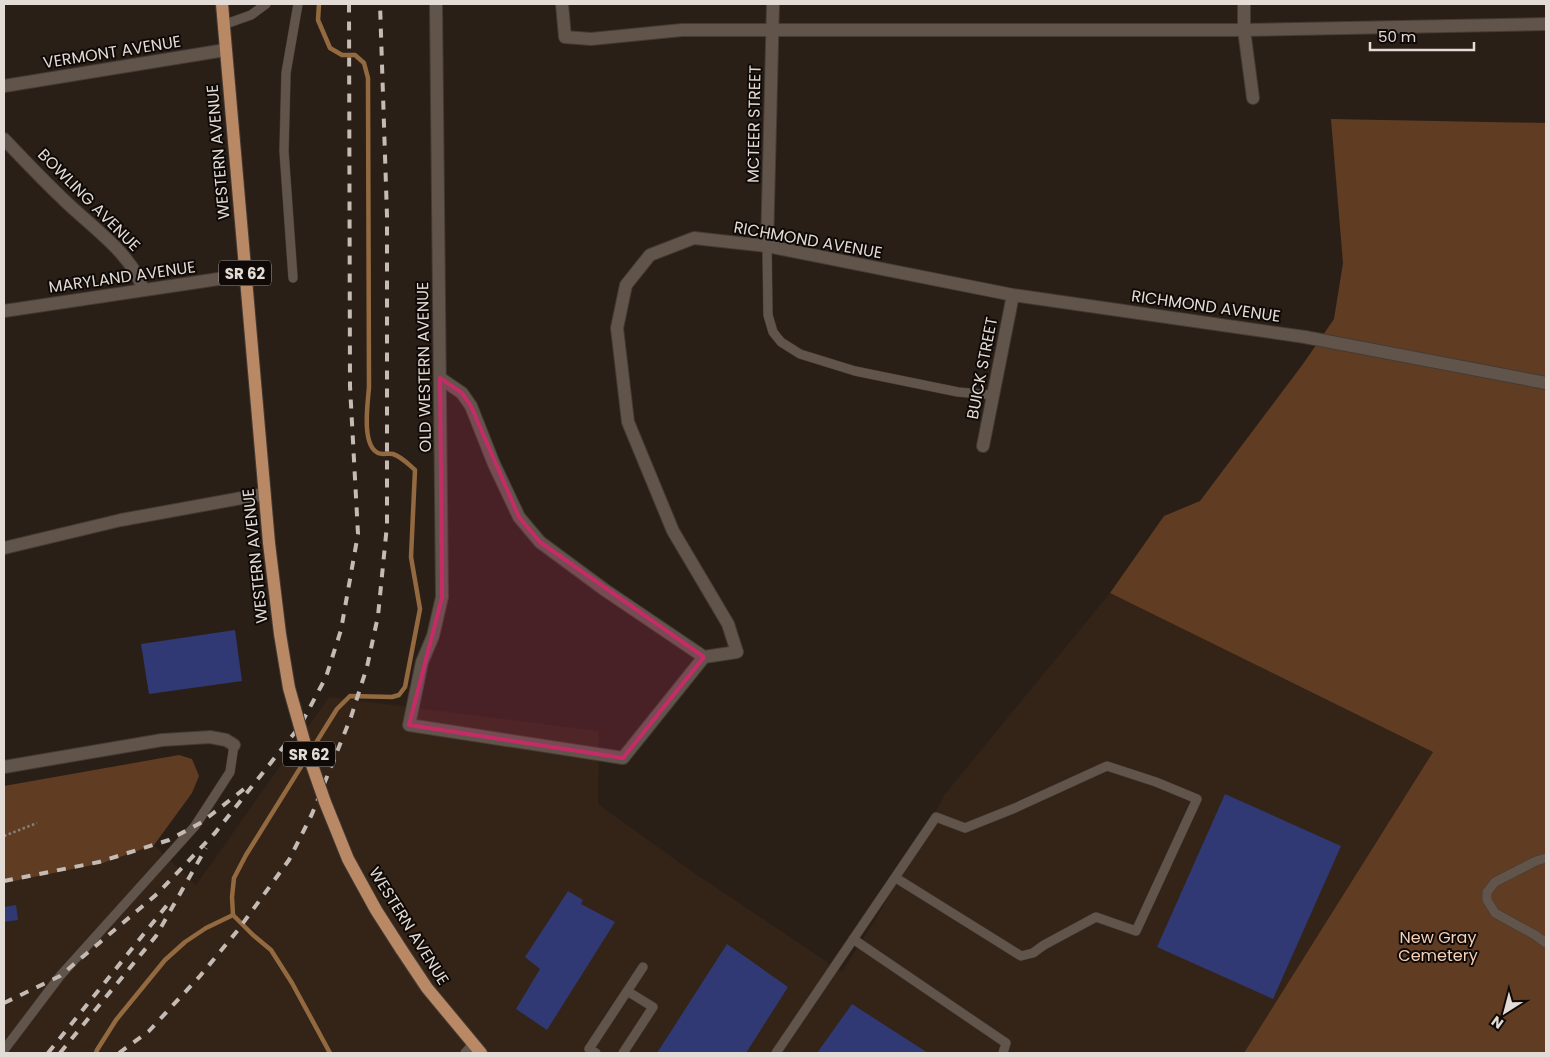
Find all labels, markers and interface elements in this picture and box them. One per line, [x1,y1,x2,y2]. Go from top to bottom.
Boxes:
scale bar [1370,20,1474,52]
text: 50 m [1378,26,1416,47]
street label: VERMONT AVENUE [41,30,183,74]
street label: MCTEER STREET [741,64,767,183]
street label: WESTERN AVENUE [201,84,235,220]
street label: BOWLING AVENUE [32,143,146,257]
street label: RICHMOND AVENUE [732,216,884,264]
street label: MARYLAND AVENUE [47,255,197,299]
road number: SR 62 [219,260,271,286]
street label: OLD WESTERN AVENUE [411,282,437,452]
street label: RICHMOND AVENUE [1130,284,1282,328]
street label: BUICK STREET [961,315,1003,421]
street label: WESTERN AVENUE [236,487,274,625]
road number: SR 62 [283,742,335,766]
street label: WESTERN AVENUE [363,862,455,990]
park label: New Gray Cemetery [1398,926,1478,967]
north arrow [1480,987,1530,1037]
text: N [1487,1011,1507,1034]

